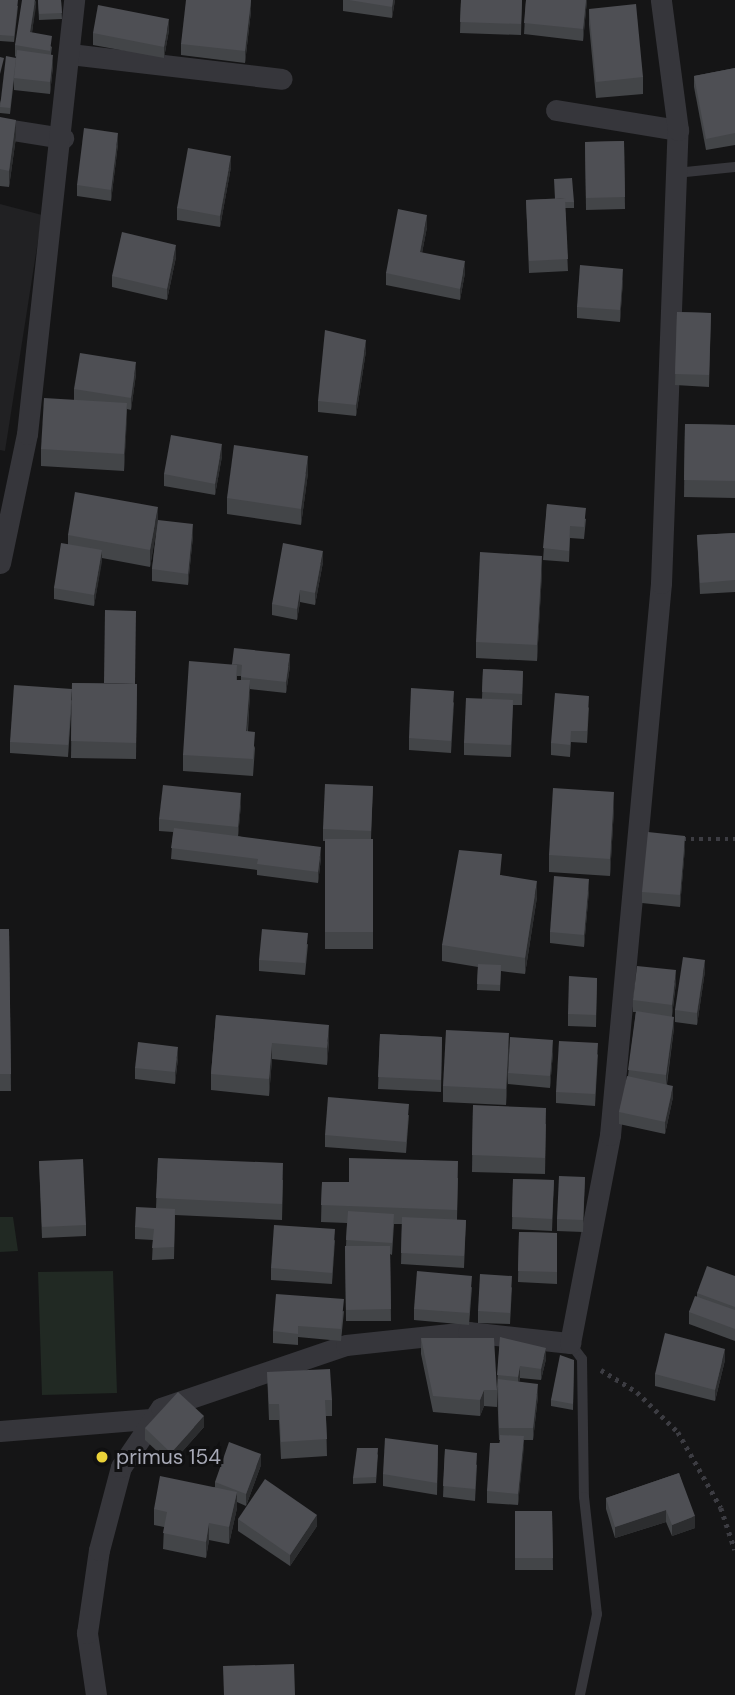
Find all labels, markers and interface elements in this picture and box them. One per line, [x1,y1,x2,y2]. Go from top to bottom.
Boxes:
place label: primus 154 [116,1444,221,1470]
marker: primus 154 [94,1449,110,1465]

